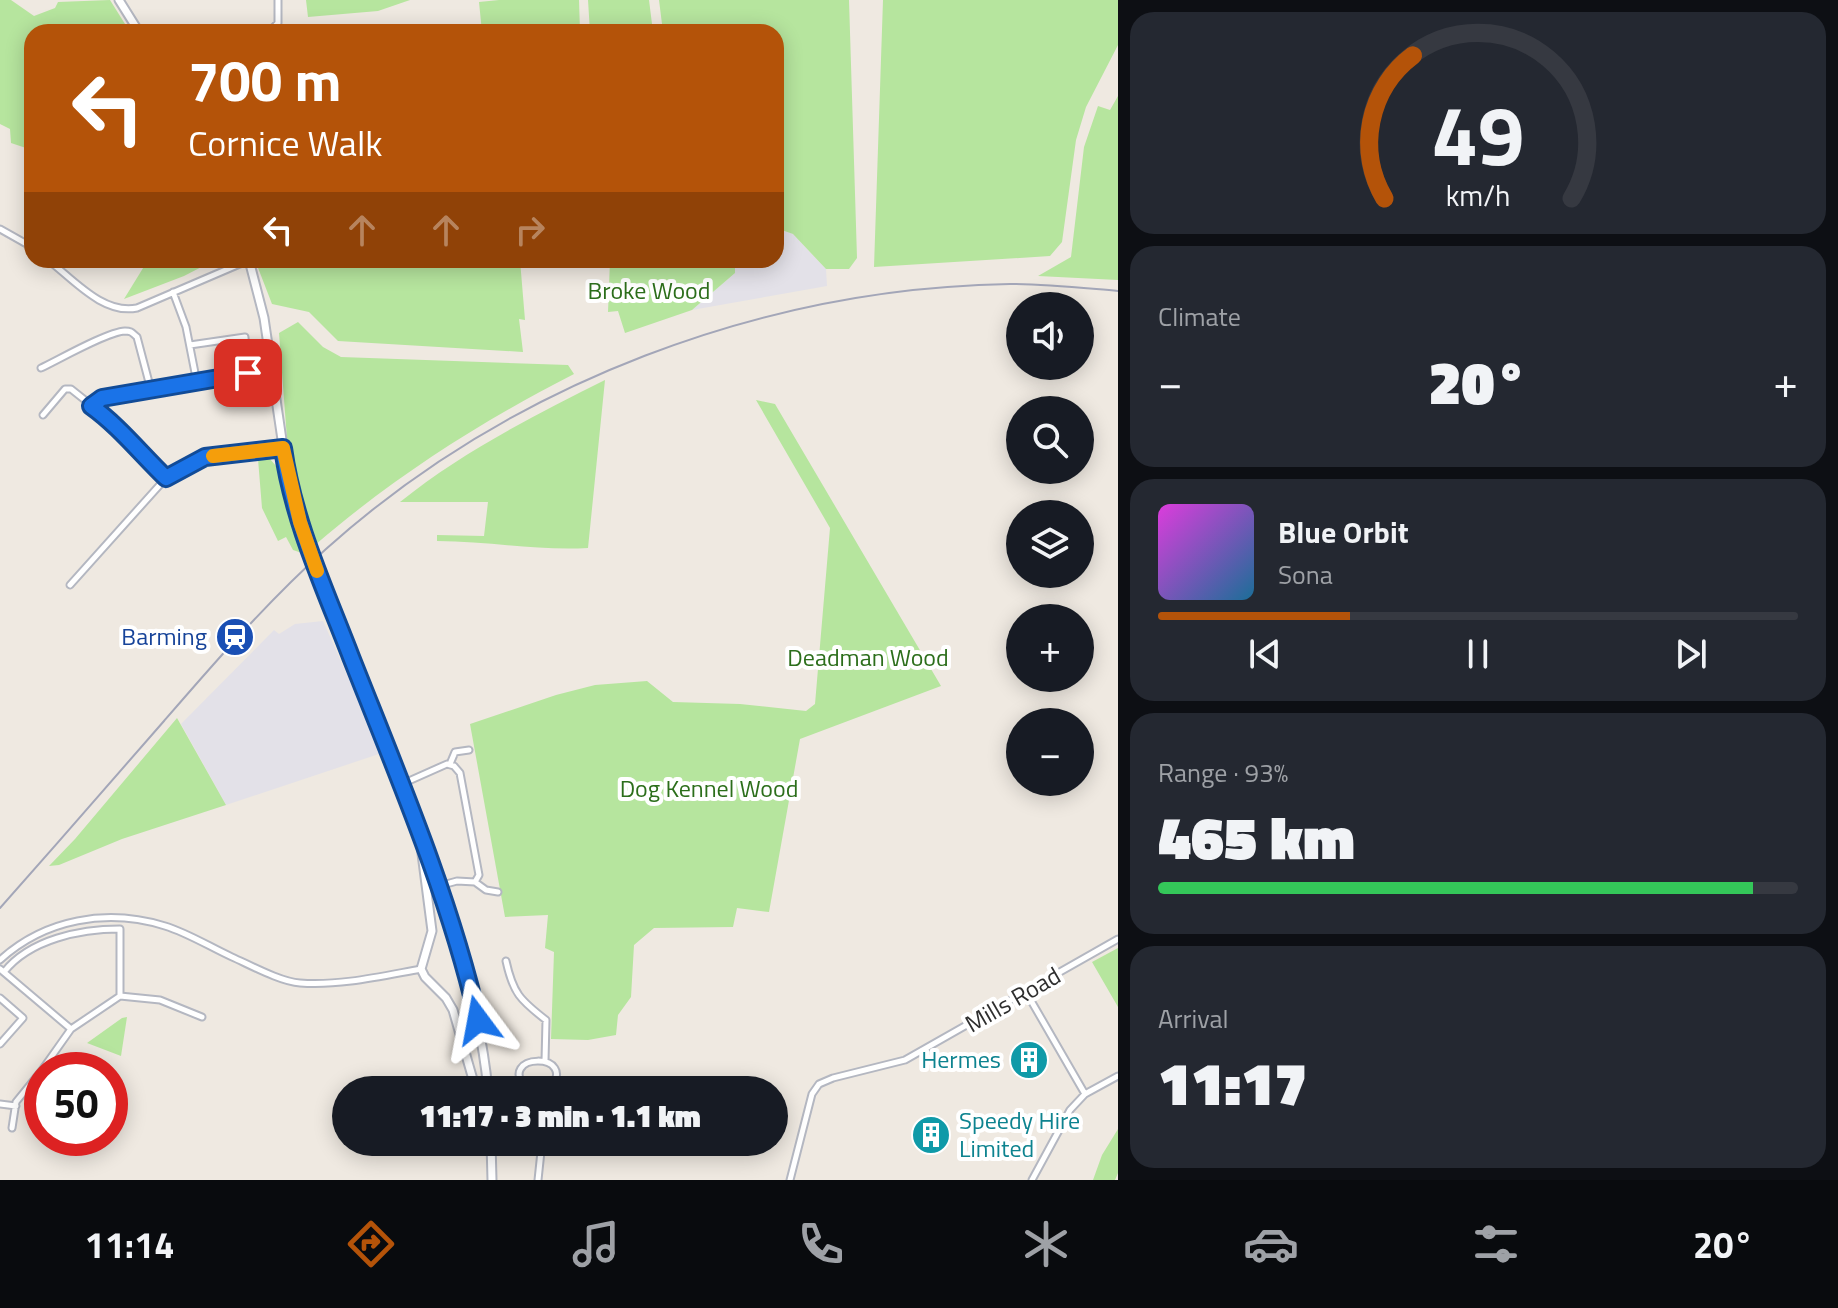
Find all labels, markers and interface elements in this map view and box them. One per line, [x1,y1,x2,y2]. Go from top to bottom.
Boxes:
text: 700 m [188,38,341,123]
icon: left [56,56,160,160]
text: 49 [1431,70,1525,196]
text: Cornice Walk [188,115,382,170]
text: km/h [1446,174,1510,217]
icon: left [256,208,300,252]
icon: ahead [340,208,384,252]
icon: ahead [424,208,468,252]
icon: right [508,208,552,252]
park label: Broke Wood [588,272,710,308]
map controls [1006,292,1094,796]
button: sound [1006,292,1094,380]
text: Climate [1158,297,1241,336]
text: 20° [1429,336,1528,427]
pin [214,339,282,407]
text: − [1158,348,1183,415]
text: + [1773,348,1798,415]
icon: arrive [226,351,270,395]
button: search [1006,396,1094,484]
button: layers [1006,500,1094,588]
text: Blue Orbit [1278,509,1409,555]
text: Sona [1278,555,1333,594]
button: + [1006,604,1094,692]
station icon: Barming [214,616,256,658]
place label: Barming [121,618,207,654]
icon: previous [1243,632,1287,676]
icon: pause [1456,632,1500,676]
icon: next [1669,632,1713,676]
park label: Deadman Wood [787,639,949,675]
button: − [1006,708,1094,796]
text: Range · 93% [1158,753,1288,792]
park label: Dog Kennel Wood [620,770,798,806]
text: 465 km [1158,791,1355,882]
street label: Mills Road [958,957,1067,1041]
position arrow [436,978,520,1062]
text: Arrival [1158,999,1229,1038]
text: 11:17 [1158,1037,1307,1128]
building icon: Hermes [1008,1039,1050,1081]
place label: Hermes [921,1041,1001,1077]
speed limit sign: 50 [24,1052,128,1156]
text: 11:17 · 3 min · 1.1 km [419,1093,701,1139]
place label: Speedy Hire Limited [959,1102,1080,1166]
building icon: Speedy Hire Limited [910,1114,952,1156]
icon: directions [343,1216,399,1272]
icon: music [568,1216,624,1272]
icon: phone [793,1216,849,1272]
icon: climate [1018,1216,1074,1272]
icon: car [1243,1216,1299,1272]
icon: filters [1468,1216,1524,1272]
text: 11:14 [84,1217,174,1272]
text: 20° [1693,1217,1753,1272]

